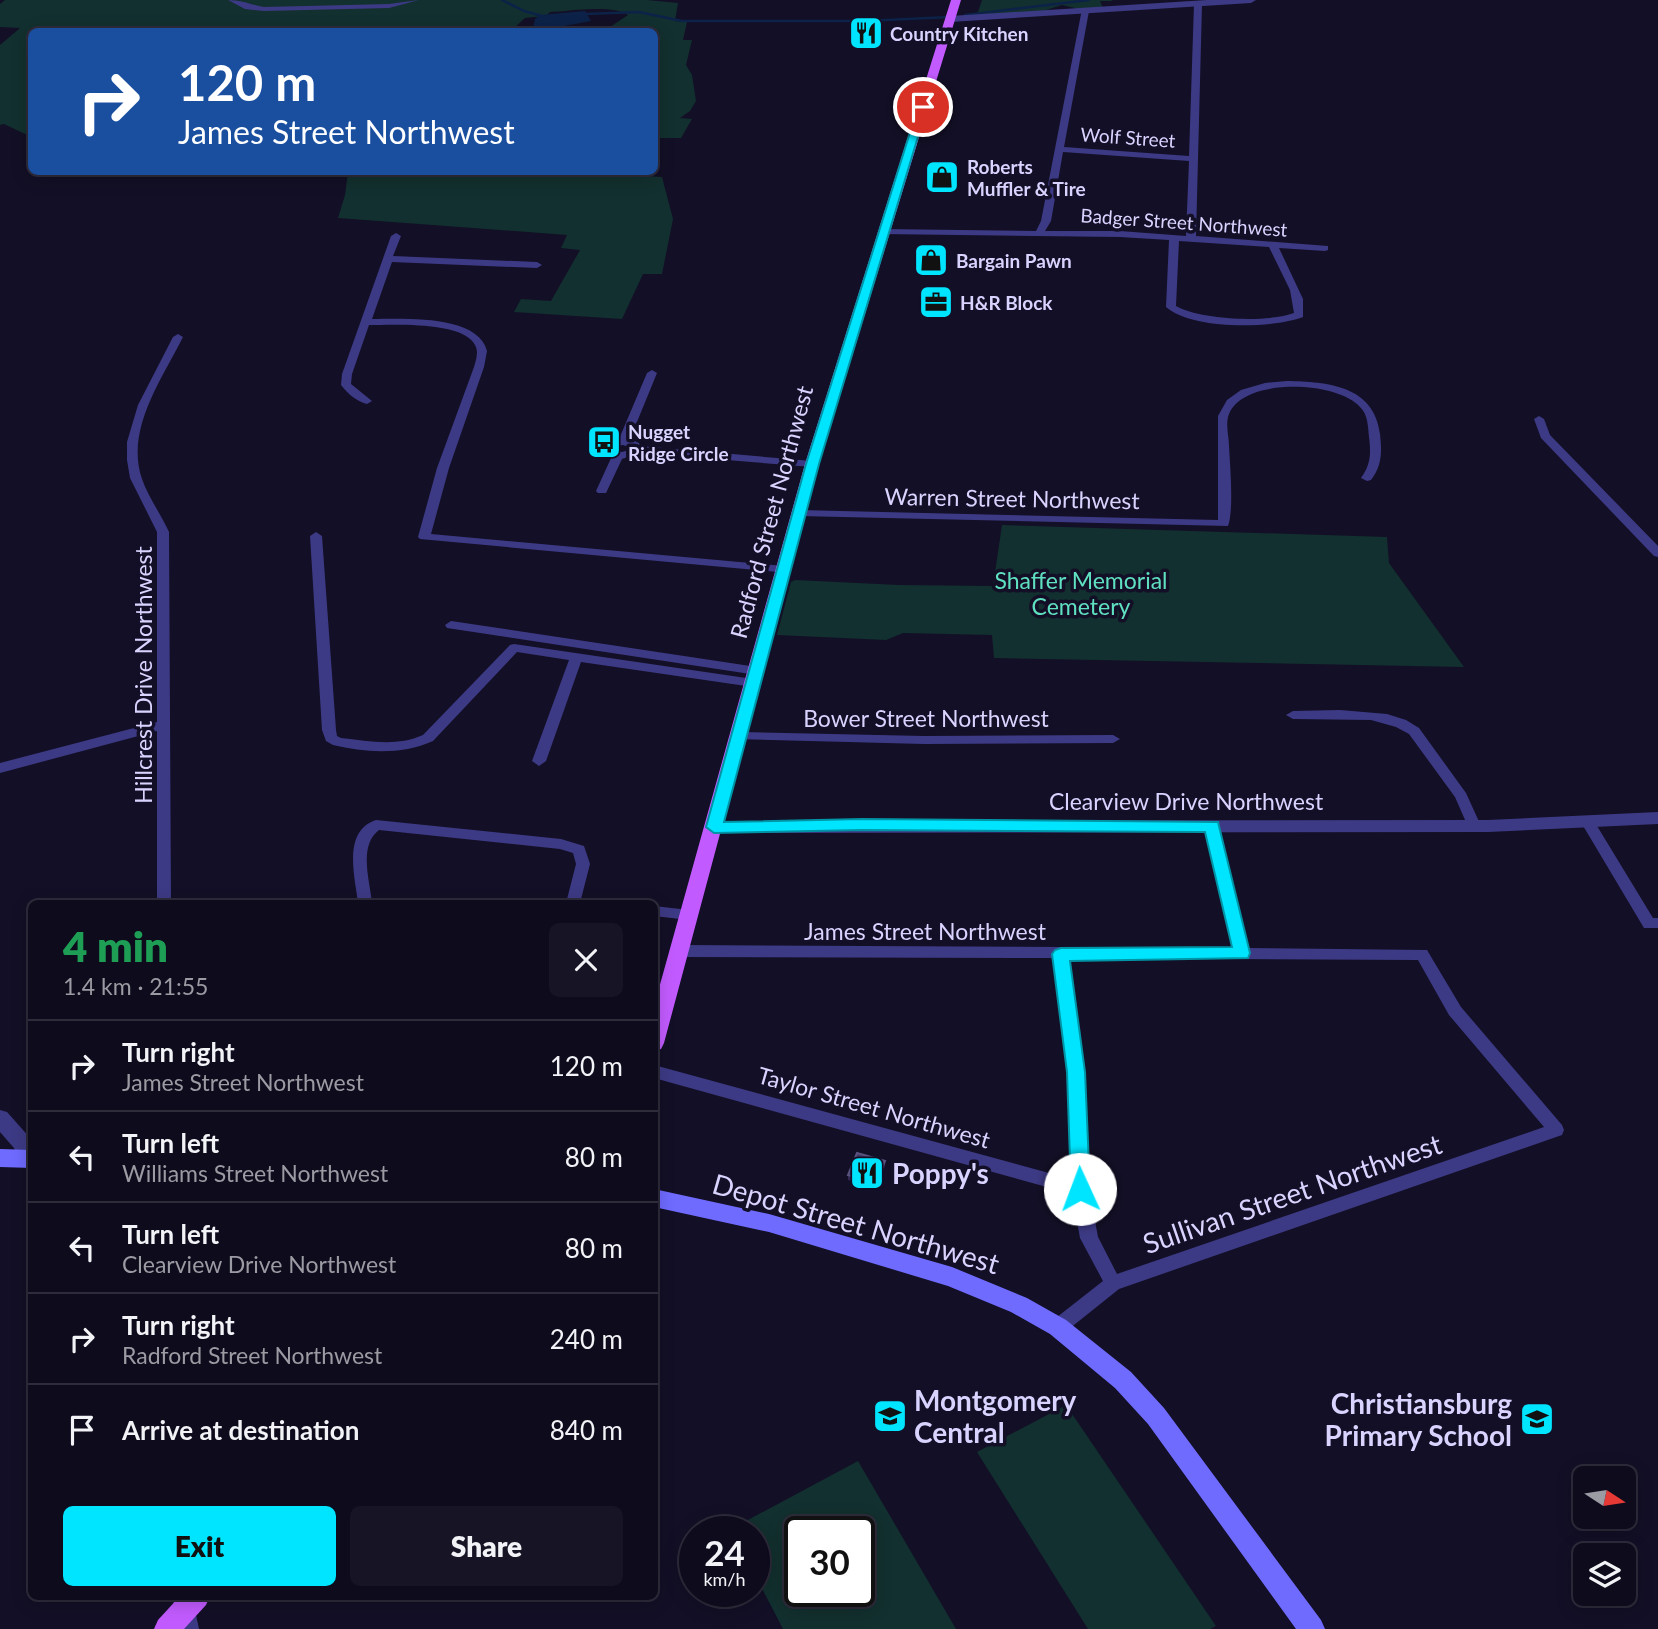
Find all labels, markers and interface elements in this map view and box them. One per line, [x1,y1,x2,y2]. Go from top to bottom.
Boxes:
restaurant icon: Country Kitchen [847,14,885,52]
place label: Country Kitchen [890,22,1028,45]
text: 120 m [178,53,316,111]
icon: right [63,56,154,147]
pin [893,77,953,137]
icon: arrive [904,88,942,126]
text: James Street Northwest [178,112,515,151]
street label: Wolf Street [1080,122,1176,152]
place label: Roberts Muffler & Tire [967,155,1086,200]
shop icon: Roberts Muffler & Tire [923,158,961,196]
street label: Badger Street Northwest [1080,203,1288,241]
shop icon: Bargain Pawn [912,241,950,279]
place label: Bargain Pawn [956,249,1072,272]
office icon: H&R Block [917,283,955,321]
place label: H&R Block [960,291,1053,314]
street label: Radford Street Northwest [724,382,818,641]
place label: Nugget Ridge Circle [628,420,729,465]
bus stop icon: Nugget Ridge Circle [585,423,623,461]
street label: Warren Street Northwest [884,482,1141,514]
street label: Hillcrest Drive Northwest [129,546,157,804]
park label: Shaffer Memorial Cemetery [994,566,1168,620]
street label: Bower Street Northwest [803,704,1050,732]
street label: Clearview Drive Northwest [1049,787,1324,815]
street label: James Street Northwest [804,917,1047,945]
text: 4 min [63,921,168,971]
button: close [549,923,623,997]
text: 1.4 km · 21:55 [63,972,208,1000]
text: Turn right [122,1036,235,1068]
icon: right [63,1047,101,1085]
text: 120 m [550,1050,623,1082]
street label: Taylor Street Northwest [755,1060,994,1154]
text: James Street Northwest [122,1068,364,1096]
street label: Sullivan Street Northwest [1138,1126,1446,1260]
text: Turn left [122,1127,219,1159]
icon: left [63,1138,101,1176]
text: 80 m [565,1141,623,1173]
position arrow [1043,1152,1117,1226]
restaurant icon: Poppy's [848,1154,886,1192]
place label: Poppy's [892,1156,989,1190]
text: Williams Street Northwest [122,1159,388,1187]
street label: Depot Street Northwest [709,1166,1003,1280]
text: Turn left [122,1218,219,1250]
icon: left [63,1229,101,1267]
text: 80 m [565,1232,623,1264]
text: Clearview Drive Northwest [122,1250,396,1278]
text: Turn right [122,1309,235,1341]
icon: right [63,1320,101,1358]
text: 240 m [550,1323,623,1355]
text: Radford Street Northwest [122,1341,382,1369]
place label: Montgomery Central [914,1383,1077,1449]
place label: Christiansburg Primary School [1325,1386,1512,1452]
school or university icon: Montgomery Central [871,1397,909,1435]
school or university icon: Christiansburg Primary School [1518,1400,1556,1438]
icon: arrive [63,1411,101,1449]
text: Arrive at destination [122,1414,359,1446]
text: 840 m [550,1414,623,1446]
north arrow [1573,1466,1636,1530]
map controls [1573,1466,1636,1606]
button: Exit [63,1506,336,1586]
button: Share [350,1506,623,1586]
speed limit sign: 30 [784,1516,875,1607]
text: 24 [704,1531,745,1573]
button: layers [1573,1543,1636,1606]
text: km/h [703,1568,746,1590]

